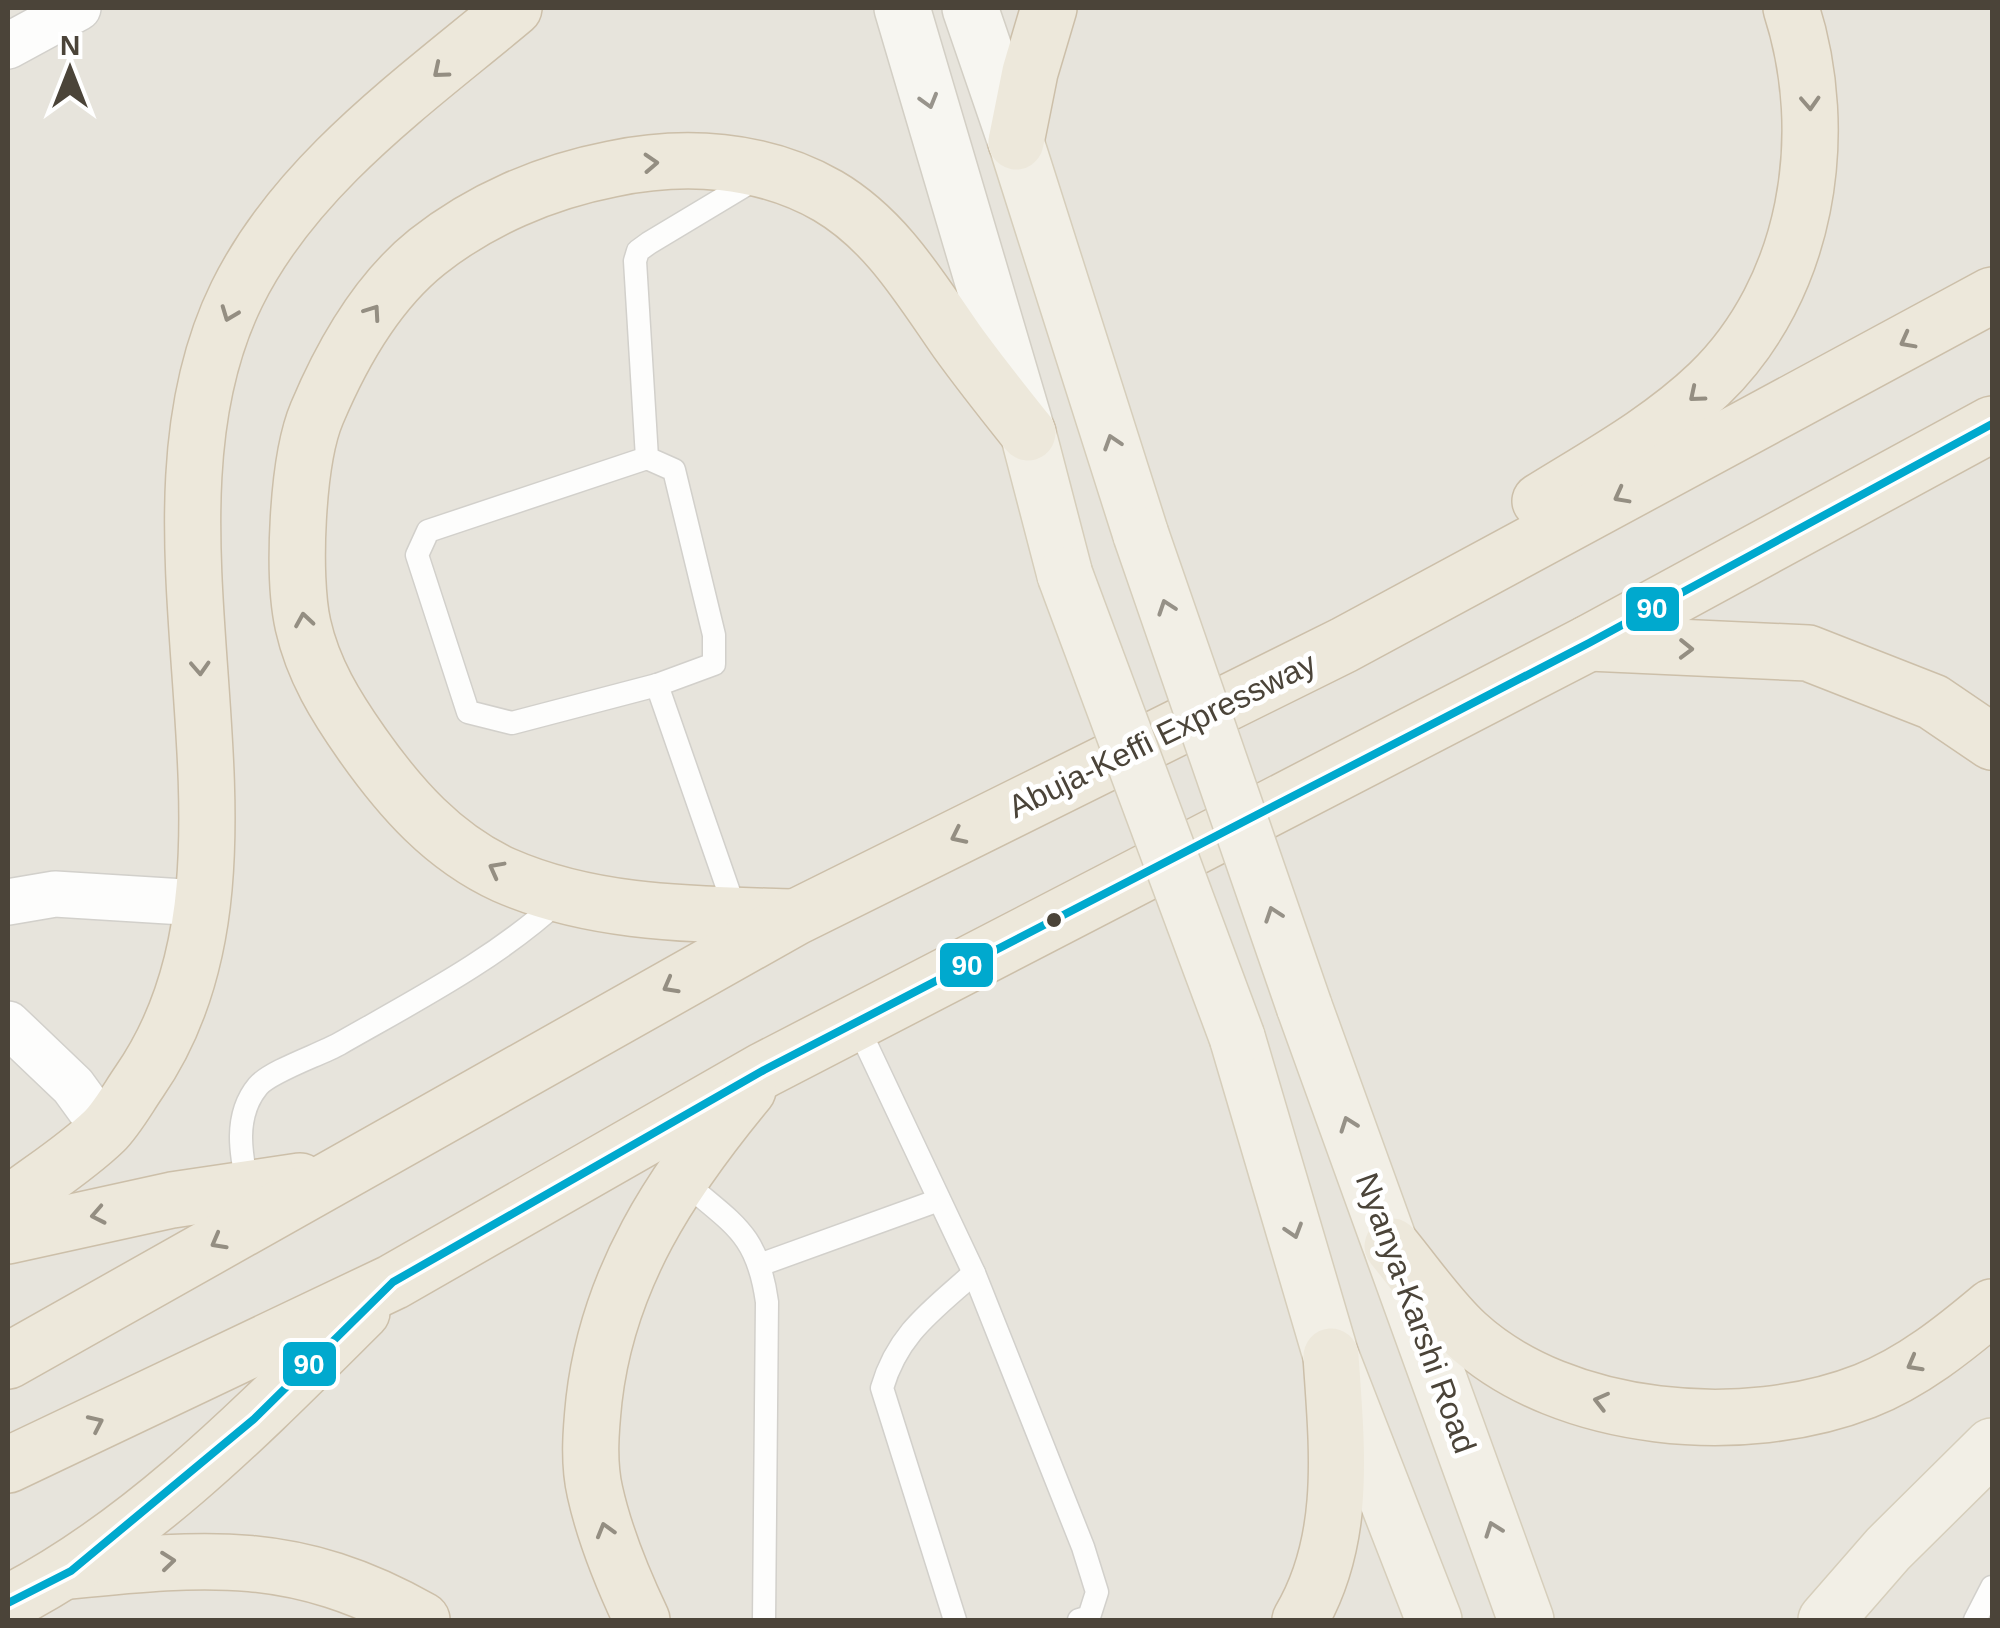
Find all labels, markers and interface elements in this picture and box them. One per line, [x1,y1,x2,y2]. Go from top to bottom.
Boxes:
north arrow [20,20,120,120]
text: N [60,30,80,61]
one-way arrow [433,59,451,77]
one-way arrow [917,92,938,109]
one-way arrow [1799,95,1820,111]
one-way arrow [643,153,659,174]
one-way arrow [221,304,241,321]
one-way arrow [361,305,379,323]
one-way arrow [1899,329,1917,348]
one-way arrow [1689,383,1708,401]
one-way arrow [1103,434,1123,451]
one-way arrow [1613,483,1631,503]
line badge: 90 [1624,585,1681,633]
text: 90 [1636,593,1668,624]
one-way arrow [1157,599,1178,616]
one-way arrow [294,612,315,628]
one-way arrow [1678,638,1694,659]
street label: Abuja-Keffi Expressway [1003,645,1321,825]
one-way arrow [189,661,210,677]
one-way arrow [951,824,969,843]
one-way arrow [488,862,506,881]
one-way arrow [1264,906,1284,923]
unlabelled marker [1044,910,1064,930]
line badge: 90 [938,941,995,989]
text: 90 [951,950,983,981]
one-way arrow [663,974,681,994]
one-way arrow [1339,1117,1360,1134]
street label: Nyanya-Karshi Road [1349,1168,1483,1458]
one-way arrow [90,1204,107,1225]
one-way arrow [1282,1222,1303,1239]
one-way arrow [210,1230,228,1249]
line badge: 90 [281,1340,338,1388]
text: 90 [293,1349,325,1380]
one-way arrow [1907,1352,1925,1372]
one-way arrow [1593,1392,1610,1413]
one-way arrow [85,1416,103,1436]
one-way arrow [1485,1521,1505,1538]
one-way arrow [596,1522,617,1540]
one-way arrow [160,1551,176,1572]

